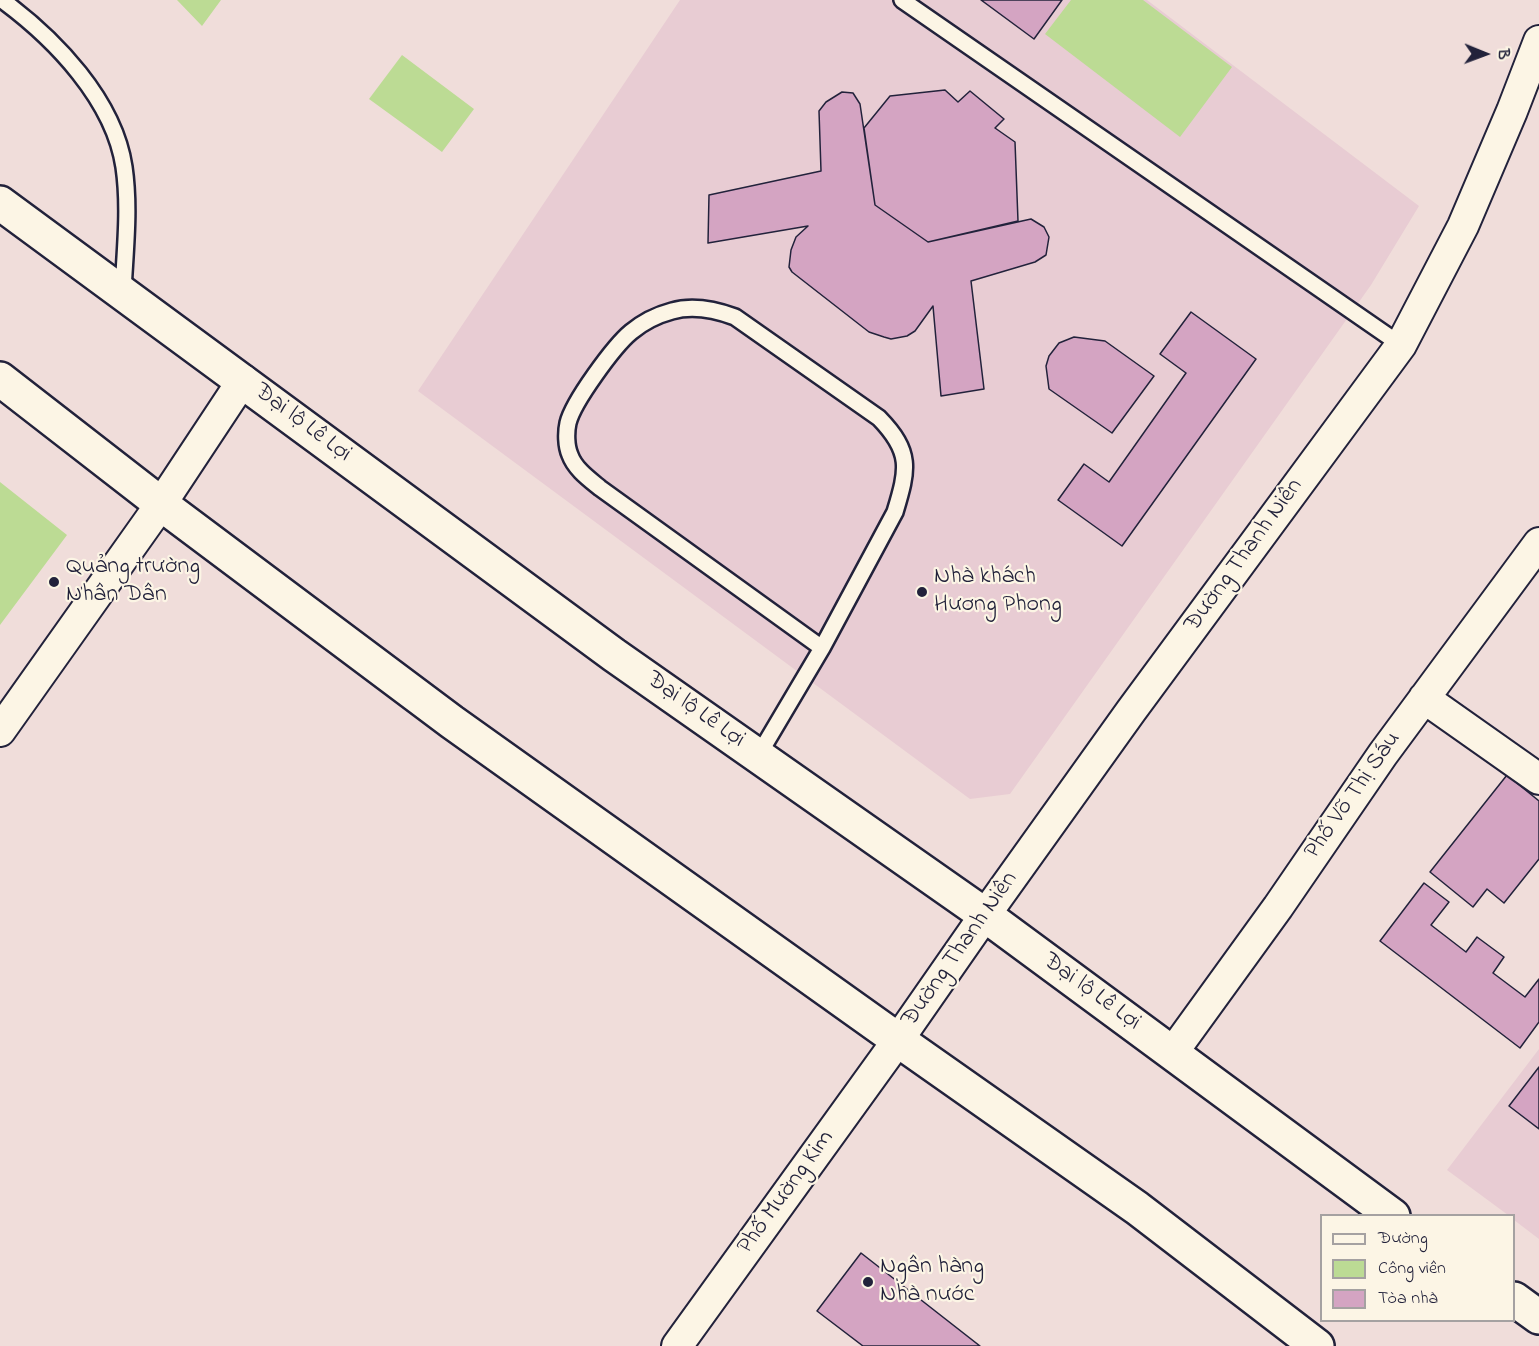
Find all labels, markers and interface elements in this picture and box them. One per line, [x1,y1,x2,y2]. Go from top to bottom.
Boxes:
north arrow [1455,24,1515,84]
text: B [1491,49,1515,60]
street label: Đại lộ Lê Lợi [248,378,356,470]
street label: Đường Thanh Niên [1180,474,1310,638]
place label: Quảng trường Nhân Dân [66,554,200,610]
place label: Nhà khách Hương Phong [934,564,1062,620]
marker: Quảng trường Nhân Dân [47,575,61,589]
marker: Nhà khách Hương Phong [915,585,929,599]
street label: Đại lộ Lê Lợi [640,667,750,755]
street label: Phố Võ Thị Sáu [1300,727,1408,865]
street label: Đường Thanh Niên [897,867,1025,1033]
street label: Đại lộ Lê Lợi [1036,948,1146,1038]
street label: Phố Mường Kim [732,1125,842,1261]
legend [1320,1214,1515,1322]
text: Đường [1378,1226,1428,1252]
place label: Ngân hàng Nhà nước [880,1254,984,1310]
text: Công viên [1378,1256,1446,1282]
marker: Ngân hàng Nhà nước [861,1275,875,1289]
text: Tòa nhà [1378,1286,1438,1312]

